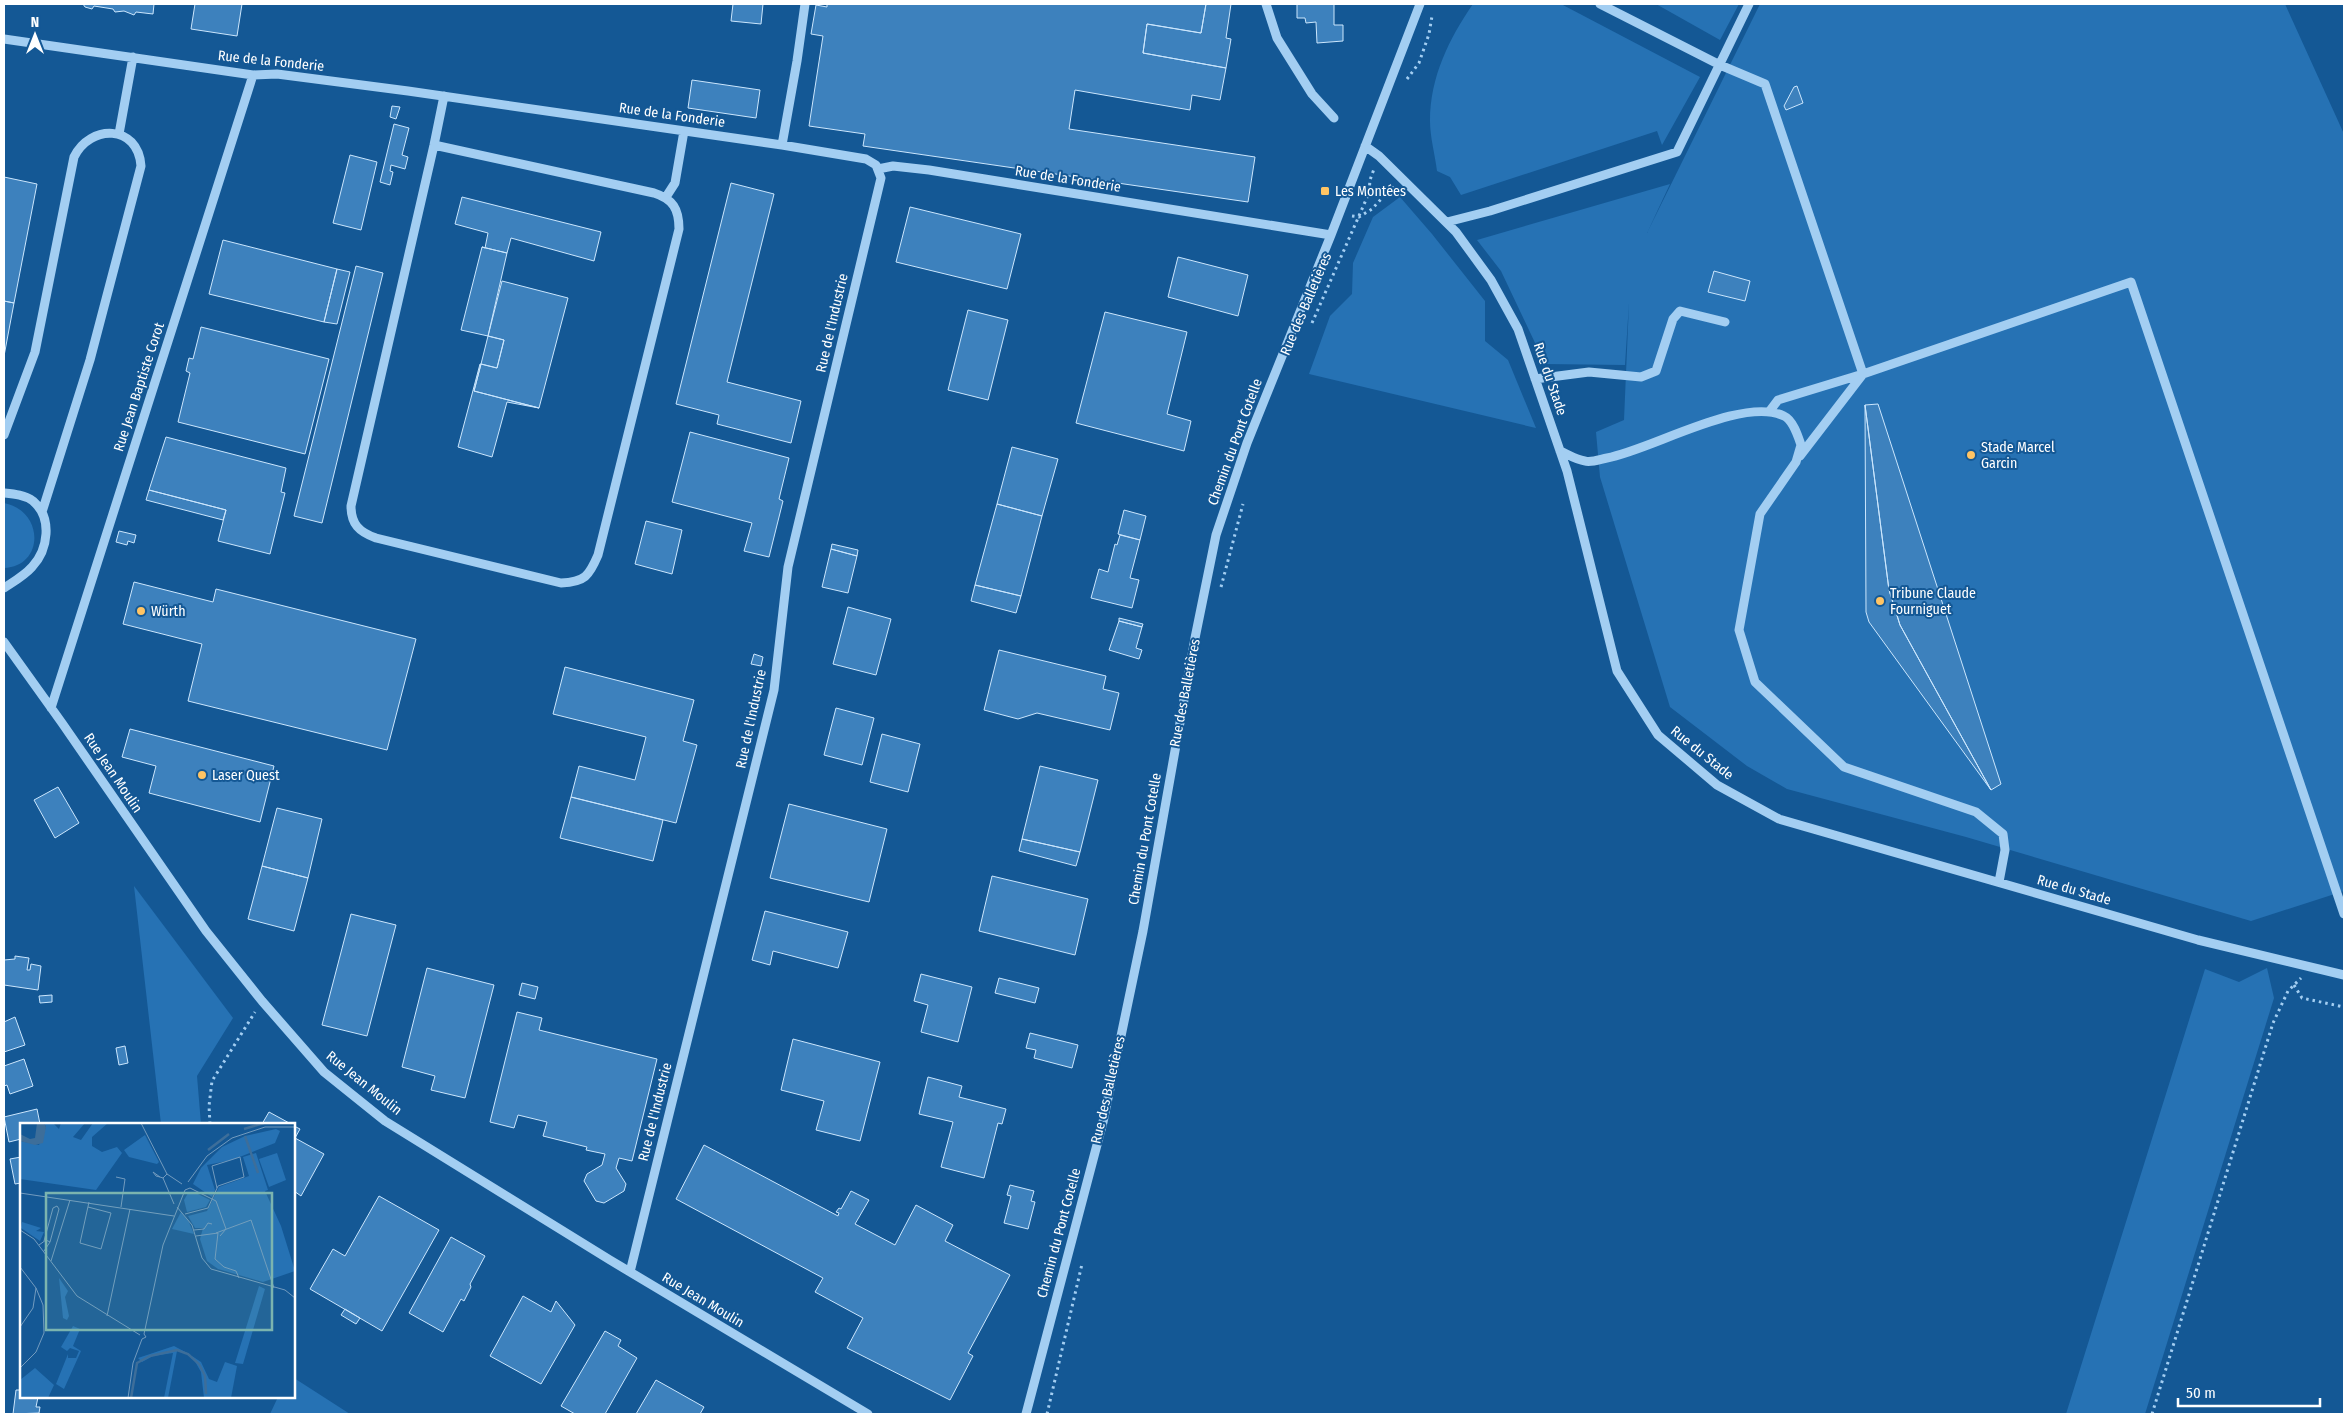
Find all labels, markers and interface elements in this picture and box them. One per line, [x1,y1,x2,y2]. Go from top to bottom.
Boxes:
north arrow [10,10,60,60]
text: N [31,14,39,31]
street label: Rue de la Fonderie [217,47,325,75]
street label: Rue de la Fonderie [618,99,726,131]
street label: Rue de la Fonderie [1014,162,1122,196]
place label: Les Montées [1335,183,1406,200]
marker: Les Montées [1319,185,1331,197]
street label: Rue des Balletières [1277,250,1335,358]
street label: Rue de l'Industrie [812,272,852,374]
street label: Rue Jean Baptiste Corot [110,320,168,454]
street label: Rue du Stade [1530,340,1570,418]
street label: Chemin du Pont Cotelle [1204,376,1266,508]
place label: Stade Marcel Garcin [1981,439,2055,472]
marker: Stade Marcel Garcin [1965,449,1977,461]
place label: Tribune Claude Fourniguet [1890,585,1976,618]
marker: Tribune Claude Fourniguet [1874,595,1886,607]
place label: Würth [151,603,186,620]
marker: Würth [135,605,147,617]
street label: Rue des Balletières [1166,637,1204,749]
street label: Rue de l'Industrie [732,668,770,770]
street label: Rue du Stade [1667,722,1737,784]
street label: Rue Jean Moulin [80,730,146,816]
place label: Laser Quest [212,767,280,784]
marker: Laser Quest [196,769,208,781]
street label: Chemin du Pont Cotelle [1125,772,1165,906]
street label: Rue du Stade [2035,871,2113,909]
street label: Rue des Balletières [1087,1035,1129,1145]
street label: Rue Jean Moulin [323,1047,405,1119]
street label: Rue de l'Industrie [635,1061,675,1163]
inset map [20,1123,295,1398]
street label: Chemin du Pont Cotelle [1034,1166,1085,1300]
street label: Rue Jean Moulin [659,1269,747,1331]
scale bar [2178,1376,2320,1408]
text: 50 m [2186,1384,2216,1402]

